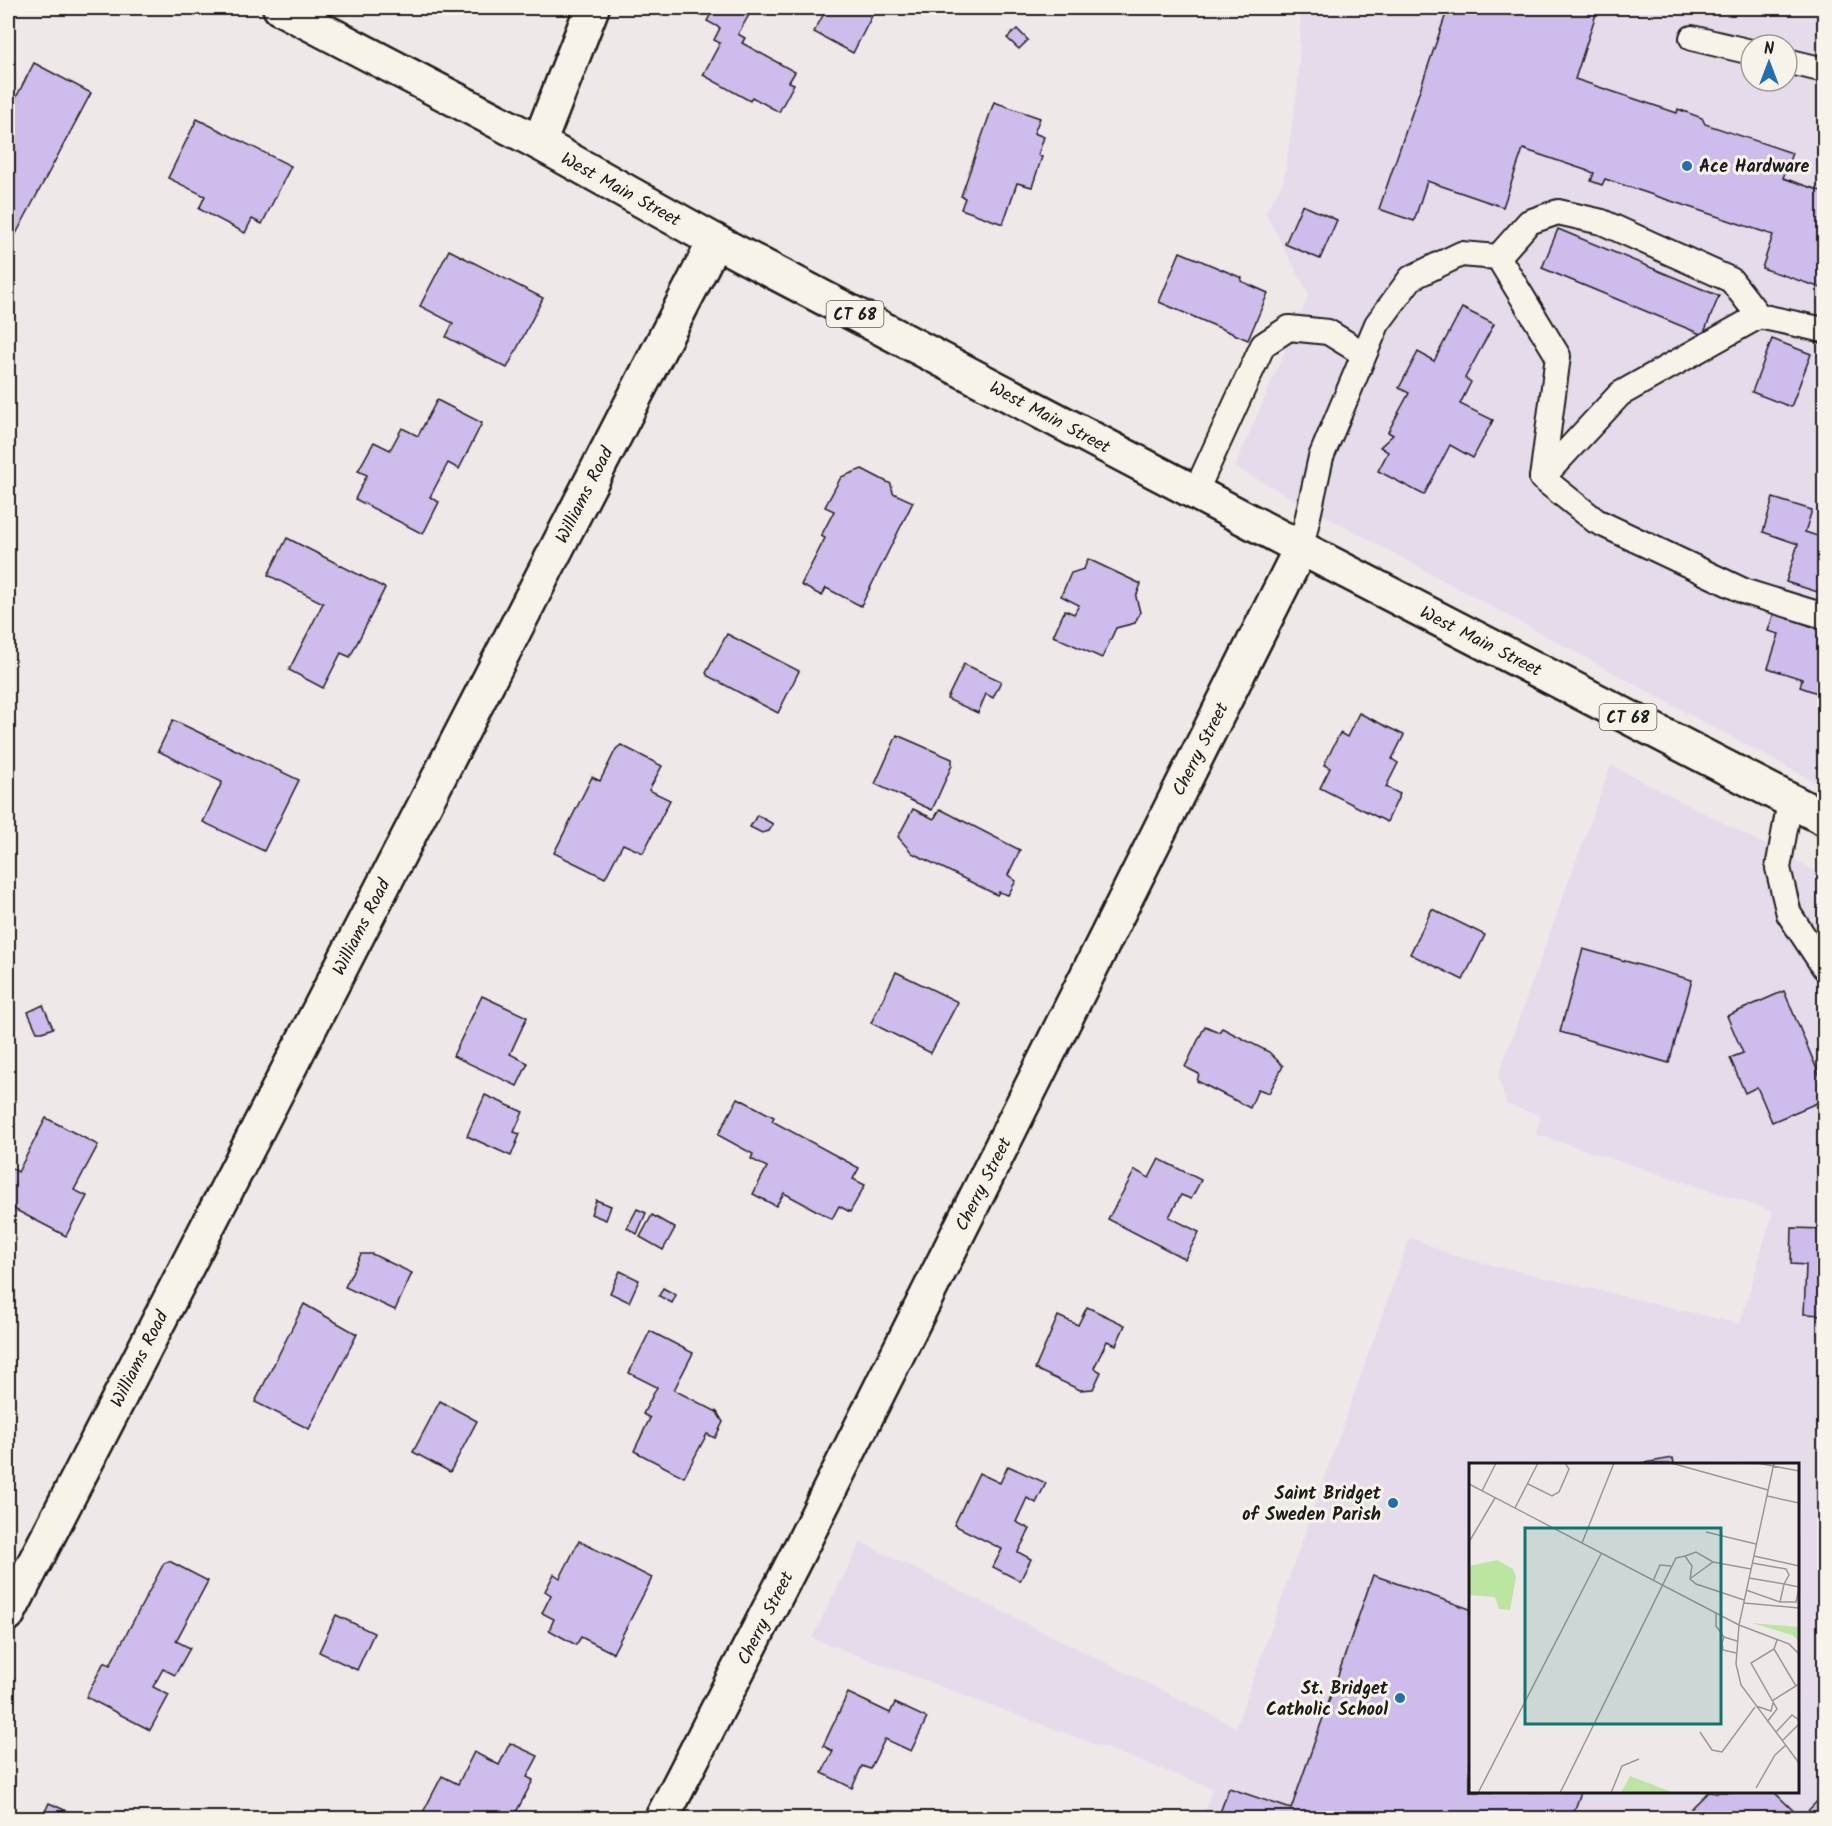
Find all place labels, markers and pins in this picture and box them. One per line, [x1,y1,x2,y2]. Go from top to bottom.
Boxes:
place label: Ace Hardware [1699,153,1809,182]
marker: Ace Hardware [1680,159,1694,173]
place label: Saint Bridget of Sweden Parish [1242,1480,1382,1530]
marker: Saint Bridget of Sweden Parish [1386,1496,1400,1510]
place label: St. Bridget Catholic School [1266,1675,1389,1725]
marker: St. Bridget Catholic School [1393,1691,1407,1705]

